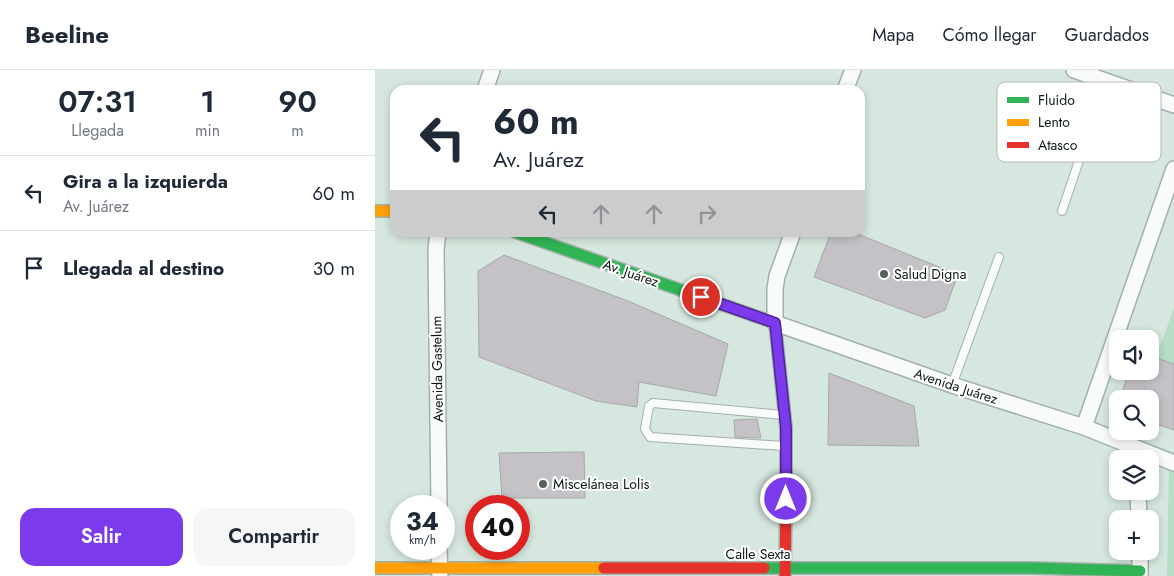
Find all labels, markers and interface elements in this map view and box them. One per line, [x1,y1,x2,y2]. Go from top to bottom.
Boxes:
text: Beeline [25,17,109,52]
text: Mapa [872,22,914,48]
text: Cómo llegar [942,22,1037,48]
text: Guardados [1065,22,1149,48]
text: 07:31 [58,80,137,123]
text: 1 [200,80,215,123]
text: 90 [278,80,317,123]
legend [997,82,1161,162]
text: Fluido [1038,90,1075,110]
text: 60 m [493,97,579,147]
icon: left [410,105,475,170]
text: Lento [1038,112,1070,132]
text: Llegada [71,119,124,142]
text: min [195,119,220,142]
text: m [291,119,304,142]
text: Atasco [1038,135,1078,155]
text: Av. Juárez [493,143,584,175]
text: Gira a la izquierda [63,168,228,195]
icon: left [20,179,48,207]
text: 60 m [312,180,355,207]
text: Av. Juárez [63,195,129,218]
icon: left [534,200,562,228]
icon: ahead [587,200,615,228]
icon: ahead [640,200,668,228]
icon: right [693,200,721,228]
icon: arrive [20,254,48,282]
street label: Av. Juárez [600,254,662,292]
text: Llegada al destino [63,255,224,282]
text: 30 m [313,255,355,282]
place label: Salud Digna [894,264,966,284]
marker: Salud Digna [878,268,890,280]
pin [680,276,722,318]
icon: arrive [687,283,715,311]
street label: Avenida Gastelum [426,315,448,423]
map controls [1109,330,1159,560]
button: sound [1109,330,1159,380]
street label: Avenida Juárez [911,363,1001,409]
button: search [1109,390,1159,440]
button: layers [1109,450,1159,500]
position arrow [759,472,811,524]
place label: Miscelánea Lolis [553,474,650,494]
marker: Miscelánea Lolis [537,478,549,490]
speed limit sign: 40 [465,495,530,560]
text: 34 [406,503,439,539]
button: Salir [20,508,183,566]
button: Compartir [193,508,355,566]
button: + [1109,510,1159,560]
text: km/h [409,531,436,549]
street label: Calle Sexta [726,544,790,564]

